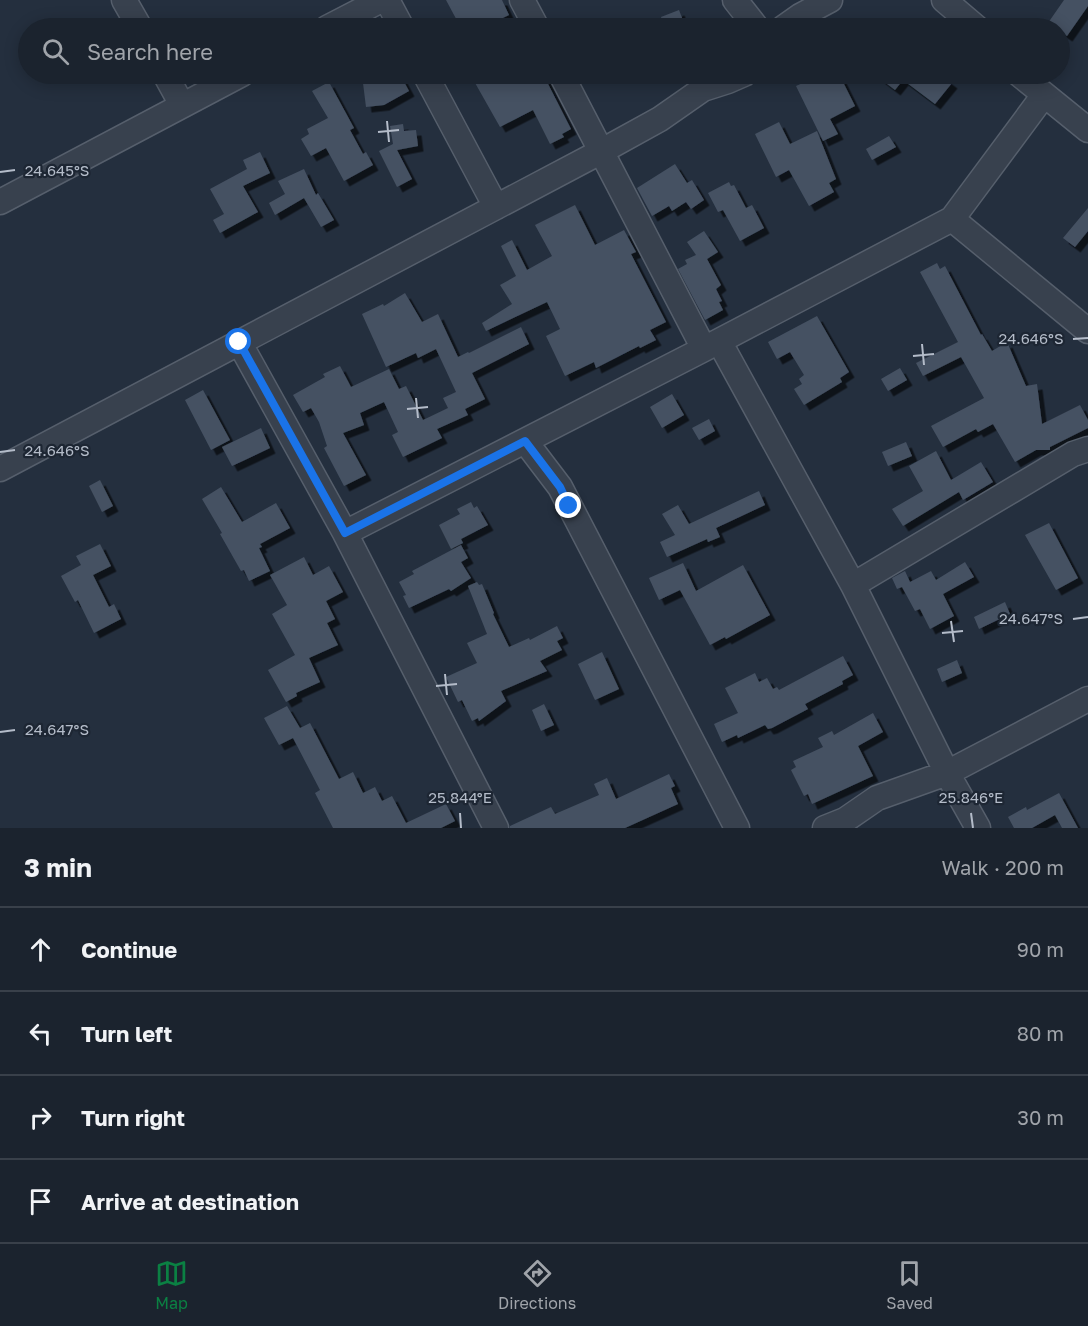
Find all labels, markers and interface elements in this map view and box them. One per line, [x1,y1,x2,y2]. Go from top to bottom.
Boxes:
search box [18,18,1070,84]
icon: search [39,35,72,68]
text: Search here [87,38,213,65]
text: 24.645°S [25,161,89,179]
route start [225,328,251,354]
text: 24.646°S [998,329,1064,347]
text: 24.646°S [24,441,90,459]
route end [555,492,581,518]
text: 24.647°S [999,609,1063,627]
text: 24.647°S [25,720,89,738]
text: 25.844°E [428,788,492,806]
text: 25.846°E [939,788,1003,806]
text: 3 min [24,852,92,883]
text: Walk · 200 m [942,855,1064,879]
icon: ahead [24,933,57,966]
text: Continue [81,936,177,963]
text: 90 m [1017,937,1064,961]
icon: left [24,1017,57,1050]
text: Turn left [81,1020,172,1047]
text: 80 m [1017,1021,1064,1045]
icon: right [24,1101,57,1134]
text: Turn right [81,1104,185,1131]
text: 30 m [1017,1105,1064,1129]
icon: arrive [24,1185,57,1218]
text: Arrive at destination [81,1188,299,1215]
tab: Map [155,1257,188,1313]
tab: Directions [498,1257,576,1313]
tab: Saved [886,1257,933,1313]

